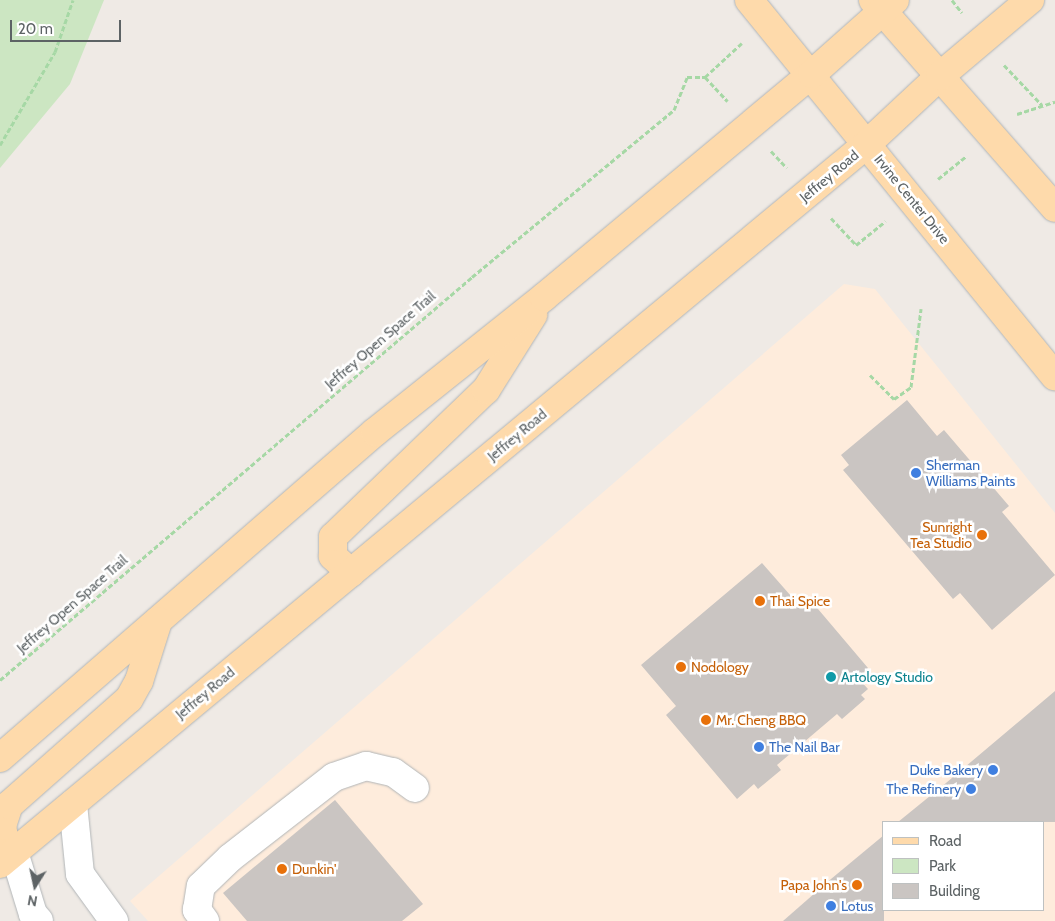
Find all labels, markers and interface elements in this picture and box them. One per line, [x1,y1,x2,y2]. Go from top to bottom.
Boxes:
scale bar [12,10,124,42]
text: 20 m [18,20,53,38]
street label: Jeffrey Road [796,147,862,205]
street label: Irvine Center Drive [871,151,953,247]
street label: Jeffrey Open Space Trail [321,287,439,393]
street label: Jeffrey Road [484,406,550,464]
place label: Sherman Williams Paints [926,457,1015,490]
marker: Sherman Williams Paints [910,467,922,479]
place label: Sunright Tea Studio [910,519,972,552]
marker: Sunright Tea Studio [976,529,988,541]
street label: Jeffrey Open Space Trail [13,551,131,657]
place label: Thai Spice [770,593,830,609]
marker: Thai Spice [754,595,766,607]
place label: Nodology [691,659,749,675]
marker: Nodology [675,661,687,673]
street label: Jeffrey Road [172,664,238,722]
place label: Artology Studio [841,669,933,685]
marker: Artology Studio [825,671,837,683]
place label: Mr. Cheng BBQ [716,712,806,728]
marker: Mr. Cheng BBQ [700,714,712,726]
place label: The Nail Bar [769,739,840,755]
marker: The Nail Bar [753,741,765,753]
place label: Duke Bakery [910,762,983,778]
marker: Duke Bakery [987,764,999,776]
place label: The Refinery [886,781,961,797]
marker: The Refinery [965,783,977,795]
legend [882,821,1045,911]
text: Road [929,832,962,850]
text: Park [929,857,956,875]
north arrow [10,861,60,911]
place label: Dunkin' [292,861,336,877]
marker: Dunkin' [276,863,288,875]
place label: Papa John's [781,877,847,893]
marker: Papa John's [851,879,863,891]
text: Building [929,882,980,900]
text: N [26,891,39,910]
place label: Lotus [841,898,873,914]
marker: Lotus [825,900,837,912]

